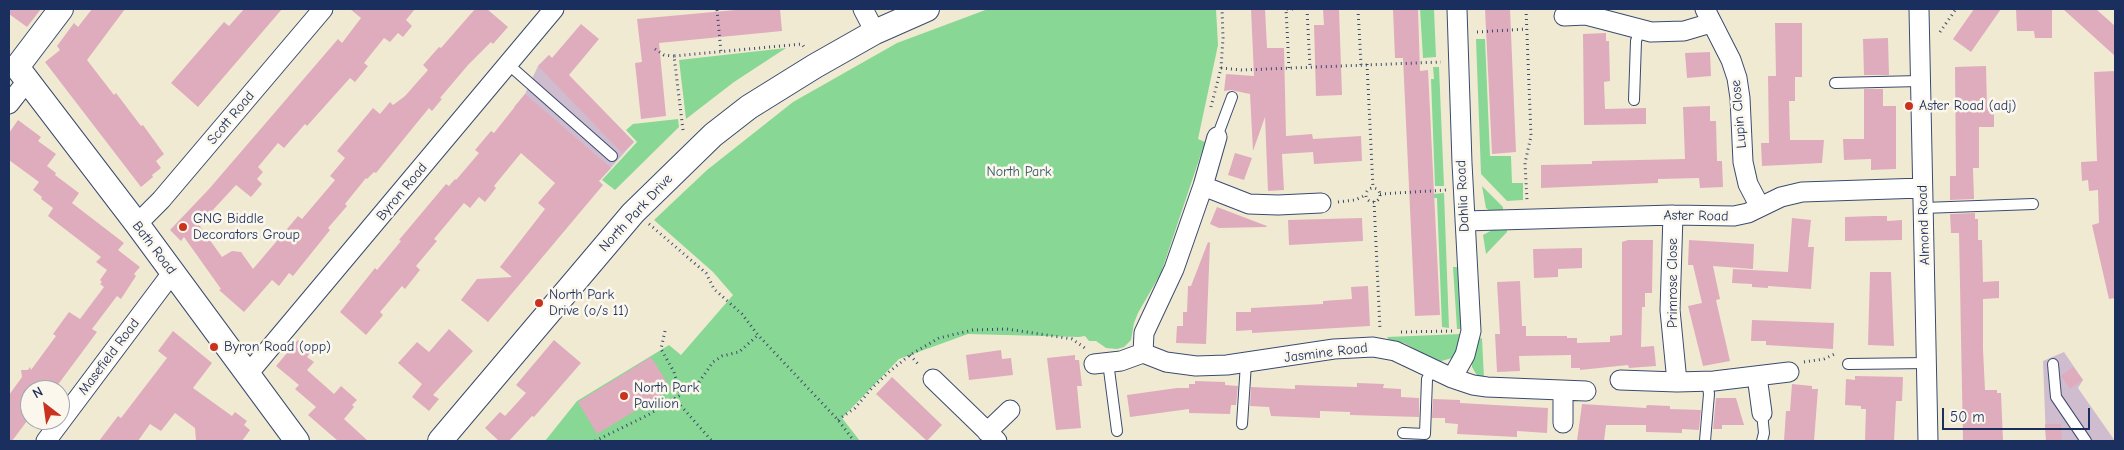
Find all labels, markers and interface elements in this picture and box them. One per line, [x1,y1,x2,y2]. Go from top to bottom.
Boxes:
street label: Lupin Close [1728,79,1750,149]
street label: Scott Road [204,88,258,148]
place label: Aster Road (adj) [1919,98,2016,114]
marker: Aster Road (adj) [1903,100,1915,112]
street label: Byron Road [373,160,431,224]
street label: Dahlia Road [1453,160,1473,232]
park label: North Park [986,164,1052,180]
street label: North Park Drive [596,171,676,255]
street label: Almond Road [1914,185,1934,265]
street label: Aster Road [1663,207,1729,225]
place label: GNG Biddle Decorators Group [193,211,300,243]
street label: Bath Road [129,218,179,278]
marker: GNG Biddle Decorators Group [177,221,189,233]
street label: Primrose Close [1665,238,1681,328]
place label: North Park Drive (o/s 11) [549,287,629,320]
marker: North Park Drive (o/s 11) [533,297,545,309]
street label: Masefield Road [75,316,143,398]
place label: Byron Road (opp) [224,339,331,355]
street label: Jasmine Road [1283,340,1369,366]
marker: Byron Road (opp) [208,341,220,353]
north arrow [20,380,70,430]
place label: North Park Pavilion [634,380,699,412]
text: N [30,383,46,402]
marker: North Park Pavilion [618,390,630,402]
scale bar [1944,398,2092,430]
text: 50 m [1950,408,1985,426]

